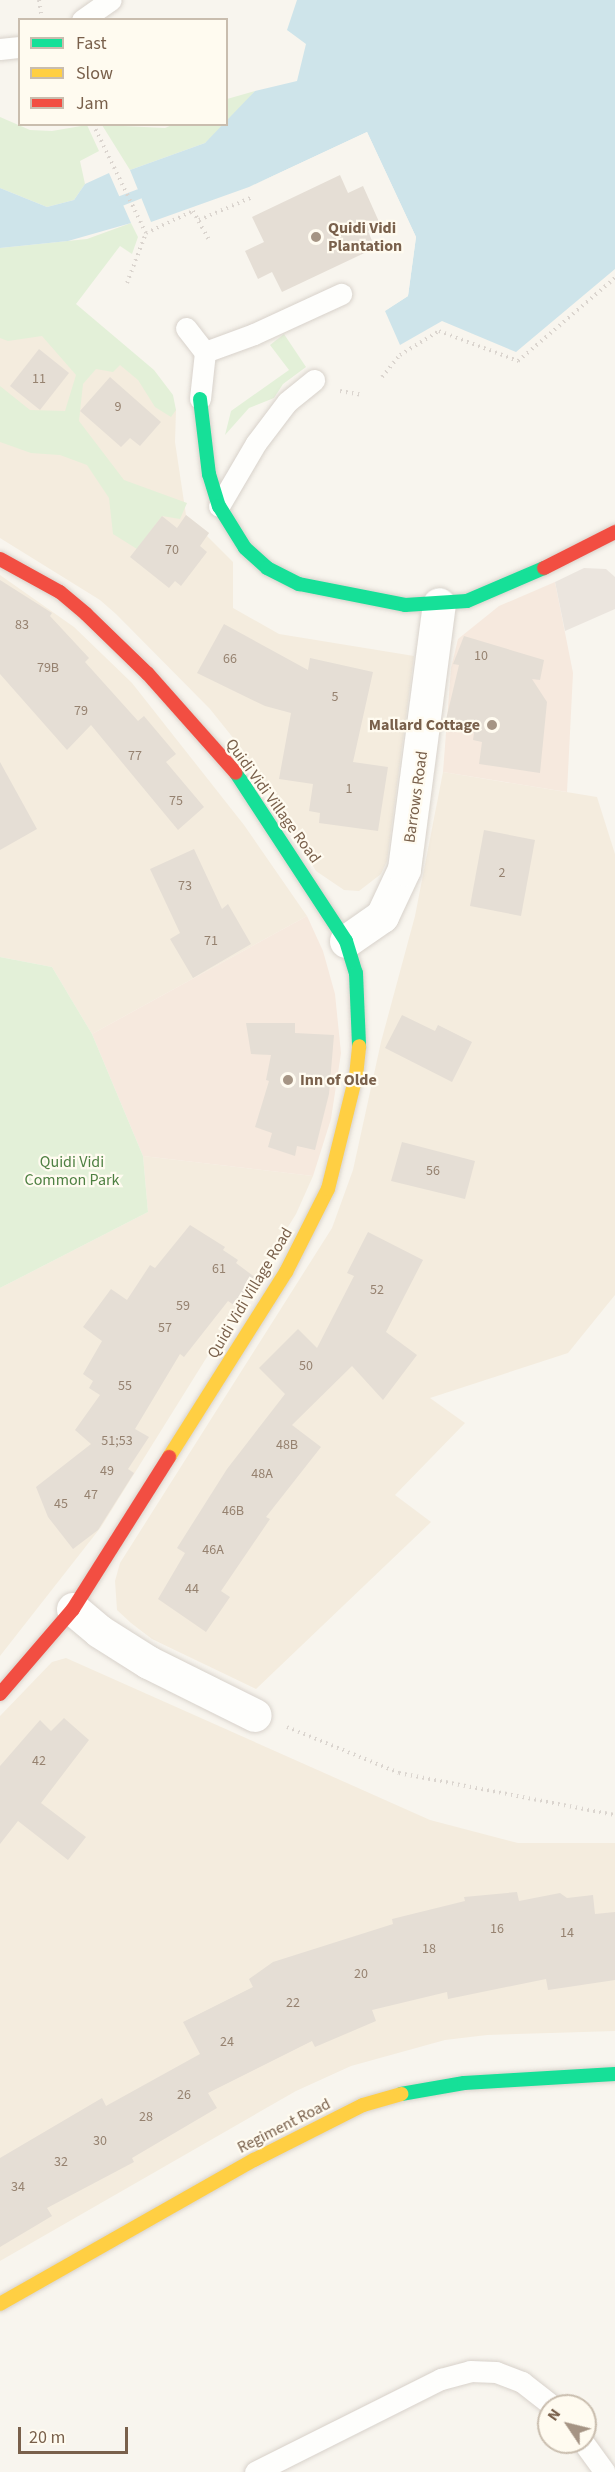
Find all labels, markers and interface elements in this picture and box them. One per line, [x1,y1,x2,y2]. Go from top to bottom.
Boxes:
legend [18,18,228,126]
text: Fast [76,31,107,56]
text: Slow [76,61,113,86]
text: Jam [76,91,109,116]
place label: Quidi Vidi Plantation [328,218,402,256]
marker: Quidi Vidi Plantation [309,230,323,244]
house number: 11 [32,371,46,387]
house number: 9 [115,399,121,415]
house number: 70 [165,542,179,558]
house number: 83 [15,617,29,633]
house number: 10 [474,648,488,664]
house number: 66 [223,651,237,667]
house number: 79B [37,660,59,676]
house number: 5 [332,689,338,705]
house number: 79 [74,703,88,719]
place label: Mallard Cottage [369,715,480,735]
marker: Mallard Cottage [485,718,499,732]
street label: Quidi Vidi Village Road [221,735,325,867]
house number: 77 [128,748,142,764]
street label: Barrows Road [400,750,432,844]
house number: 1 [346,781,352,797]
house number: 75 [169,793,183,809]
house number: 2 [499,865,505,881]
house number: 73 [178,878,192,894]
house number: 71 [204,933,218,949]
place label: Inn of Olde [300,1070,377,1090]
marker: Inn of Olde [281,1073,295,1087]
park label: Quidi Vidi Common Park [25,1152,119,1190]
house number: 56 [426,1163,440,1179]
street label: Quidi Vidi Village Road [203,1224,297,1362]
house number: 61 [212,1261,226,1277]
house number: 52 [370,1282,384,1298]
house number: 59 [176,1298,190,1314]
house number: 57 [158,1320,172,1336]
house number: 50 [299,1358,313,1374]
house number: 55 [118,1378,132,1394]
house number: 51;53 [101,1433,133,1449]
house number: 48B [276,1437,298,1453]
house number: 49 [100,1463,114,1479]
house number: 48A [251,1466,273,1482]
house number: 47 [84,1487,98,1503]
house number: 45 [54,1496,68,1512]
house number: 46B [222,1503,244,1519]
house number: 46A [202,1542,224,1558]
house number: 44 [185,1581,199,1597]
house number: 42 [32,1753,46,1769]
house number: 16 [490,1921,504,1937]
house number: 14 [560,1925,574,1941]
house number: 18 [422,1941,436,1957]
house number: 20 [354,1966,368,1982]
house number: 22 [286,1995,300,2011]
house number: 24 [220,2034,234,2050]
house number: 26 [177,2087,191,2103]
street label: Regiment Road [234,2094,334,2158]
house number: 28 [139,2109,153,2125]
house number: 30 [93,2133,107,2149]
house number: 32 [54,2154,68,2170]
house number: 34 [11,2179,25,2195]
north arrow [537,2394,597,2454]
text: N [542,2404,566,2425]
scale bar [21,2415,130,2453]
text: 20 m [29,2425,65,2450]

